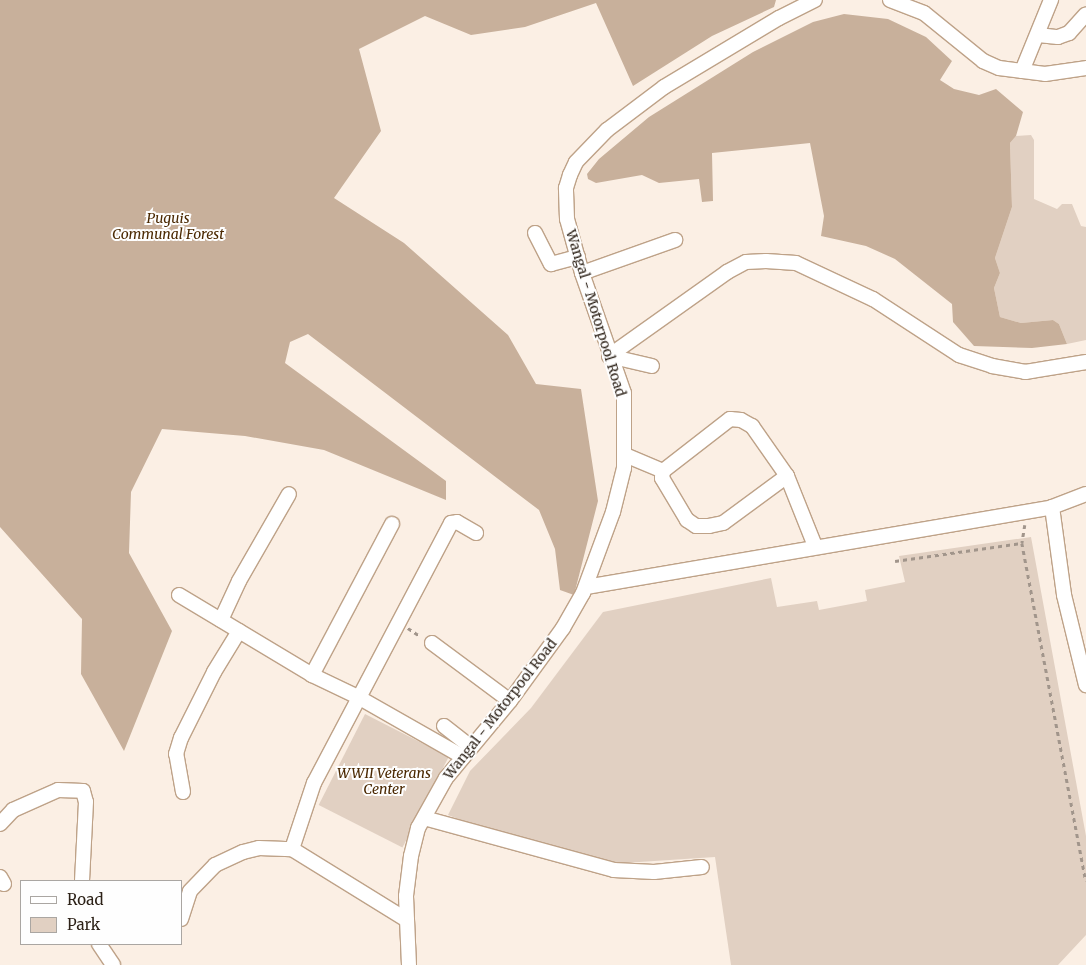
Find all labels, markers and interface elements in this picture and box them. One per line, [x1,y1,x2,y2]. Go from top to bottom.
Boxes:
park label: Puguis Communal Forest [112,210,224,242]
street label: Wangal - Motorpool Road [563,227,629,399]
street label: Wangal - Motorpool Road [440,635,560,783]
park label: WWII Veterans Center [337,765,431,798]
legend [20,880,182,945]
text: Road [67,890,103,909]
text: Park [67,915,100,934]

